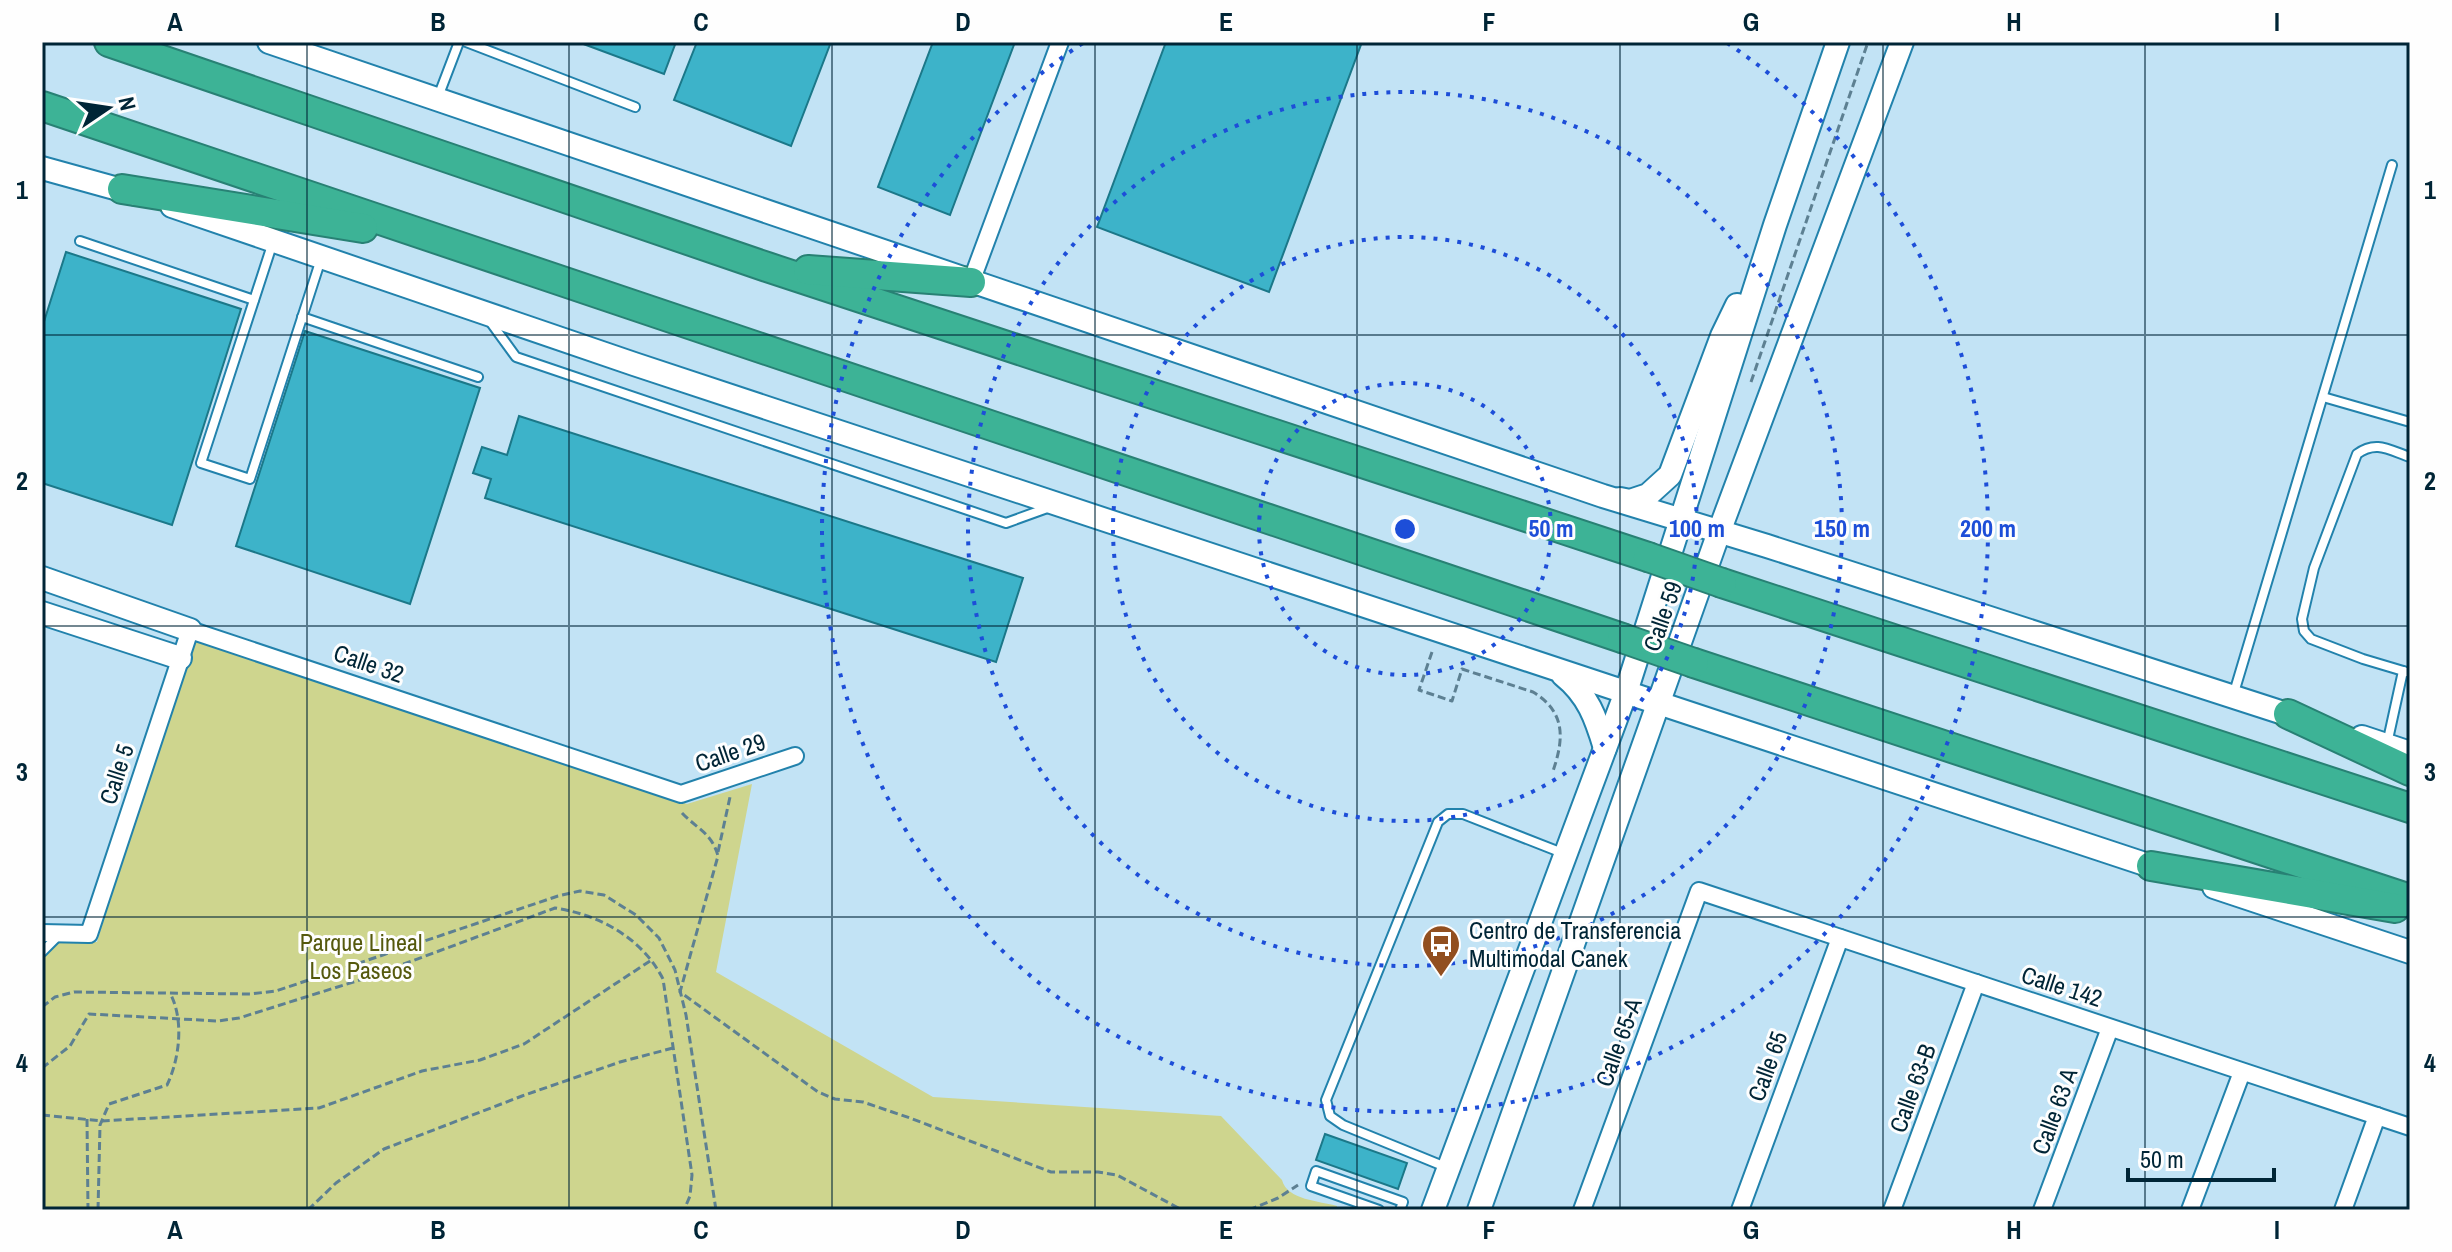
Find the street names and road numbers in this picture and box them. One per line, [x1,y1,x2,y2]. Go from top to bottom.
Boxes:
street label: Calle 59 [1635,577,1689,655]
street label: Calle 32 [330,636,408,690]
street label: Calle 29 [691,725,769,779]
street label: Calle 5 [91,740,141,808]
street label: Calle 142 [2018,958,2106,1014]
street label: Calle 65-A [1587,993,1649,1091]
street label: Calle 65 [1740,1027,1794,1105]
street label: Calle 63-B [1881,1039,1943,1137]
street label: Calle 63 A [2024,1063,2085,1159]

